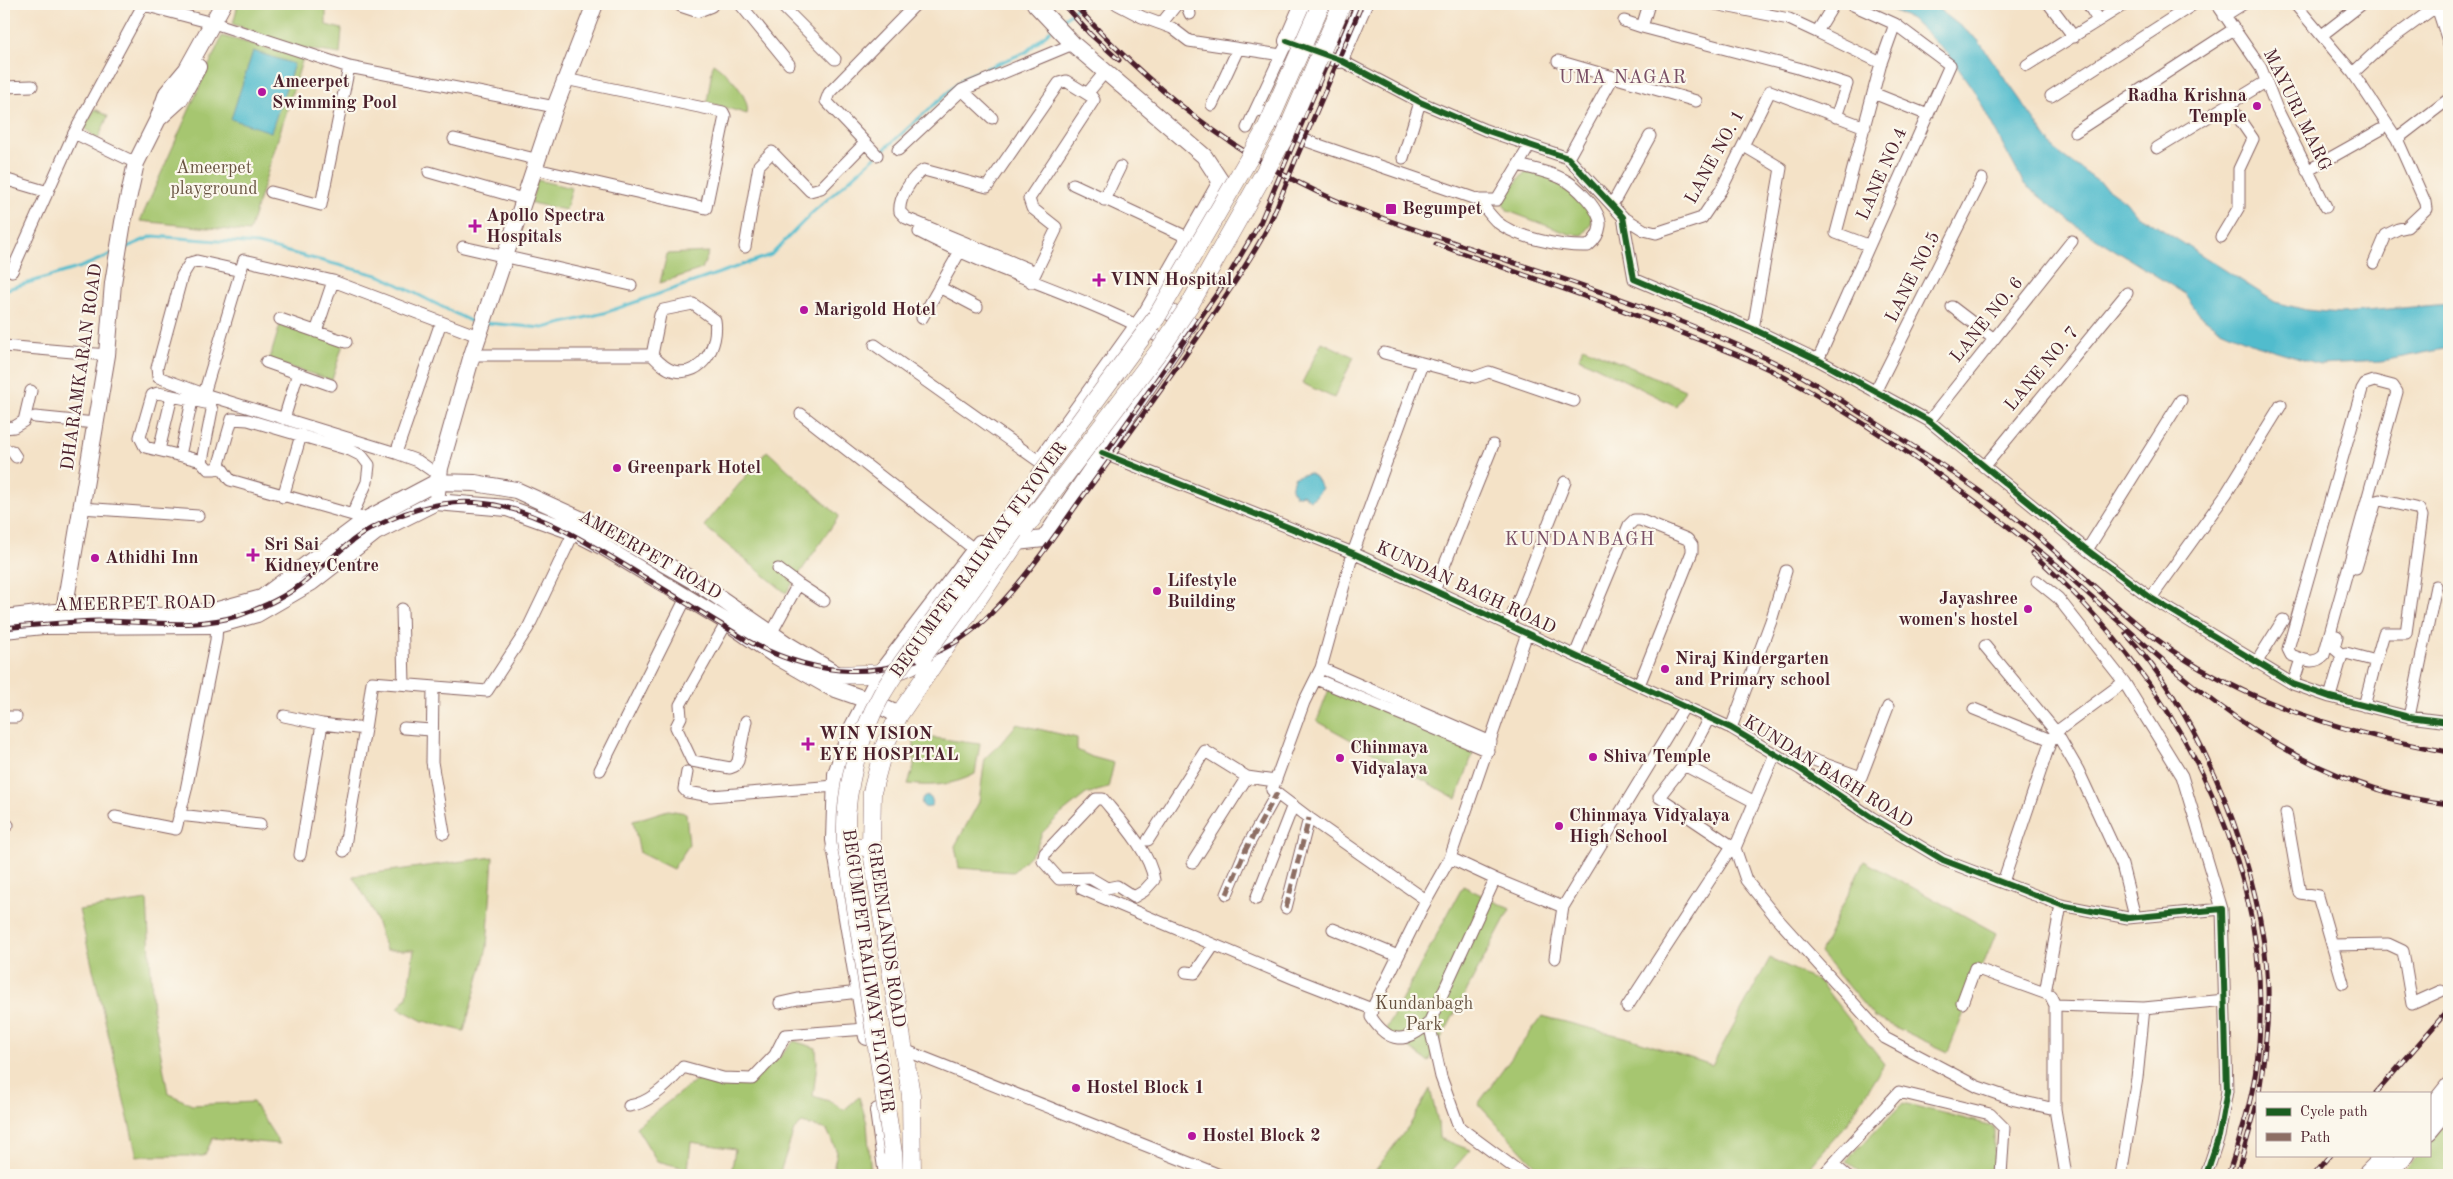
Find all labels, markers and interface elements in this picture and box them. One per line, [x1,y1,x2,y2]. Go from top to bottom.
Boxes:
street label: MAYURI MARG [2260,46,2334,174]
district label: UMA NAGAR [1559,69,1687,88]
place label: Ameerpet Swimming Pool [272,73,397,112]
marker: Ameerpet Swimming Pool [256,86,268,98]
place label: Radha Krishna Temple [2127,87,2247,126]
marker: Radha Krishna Temple [2251,100,2263,112]
street label: LANE NO. 1 [1682,107,1748,207]
street label: LANE NO.4 [1854,125,1910,223]
park label: Ameerpet playground [170,159,258,198]
place label: Begumpet [1402,200,1483,218]
marker: Begumpet [1384,202,1398,216]
place label: Apollo Spectra Hospitals [486,207,605,246]
marker: Apollo Spectra Hospitals [468,219,482,233]
street label: LANE NO.5 [1882,229,1944,325]
street label: DHARAMKARAN ROAD [59,262,105,472]
place label: VINN Hospital [1110,271,1233,289]
marker: VINN Hospital [1092,273,1106,287]
street label: LANE NO. 6 [1947,274,2027,366]
place label: Marigold Hotel [814,301,937,319]
marker: Marigold Hotel [798,304,810,316]
street label: LANE NO. 7 [2002,323,2082,415]
street label: BEGUMPET RAILWAY FLYOVER [888,439,1071,681]
place label: Greenpark Hotel [627,459,762,477]
marker: Greenpark Hotel [611,462,623,474]
street label: AMEERPET ROAD [576,507,724,603]
district label: KUNDANBAGH [1504,531,1656,550]
place label: Sri Sai Kidney Centre [264,536,379,575]
street label: KUNDAN BAGH ROAD [1373,538,1559,638]
marker: Sri Sai Kidney Centre [246,548,260,562]
place label: Athidhi Inn [105,549,199,567]
marker: Athidhi Inn [89,552,101,564]
place label: Lifestyle Building [1167,572,1237,611]
marker: Lifestyle Building [1151,585,1163,597]
place label: Jayashree women's hostel [1898,590,2018,629]
street label: AMEERPET ROAD [54,594,216,614]
marker: Jayashree women's hostel [2022,603,2034,615]
place label: Niraj Kindergarten and Primary school [1675,650,1831,689]
marker: Niraj Kindergarten and Primary school [1659,663,1671,675]
street label: KUNDAN BAGH ROAD [1740,712,1916,832]
place label: WIN VISION EYE HOSPITAL [819,725,958,764]
marker: WIN VISION EYE HOSPITAL [801,737,815,751]
place label: Chinmaya Vidyalaya [1350,739,1428,778]
place label: Shiva Temple [1603,748,1711,766]
marker: Shiva Temple [1587,751,1599,763]
marker: Chinmaya Vidyalaya [1334,752,1346,764]
place label: Chinmaya Vidyalaya High School [1569,807,1730,846]
marker: Chinmaya Vidyalaya High School [1553,820,1565,832]
street label: BEGUMPET RAILWAY FLYOVER [839,828,897,1114]
street label: GREENLANDS ROAD [864,841,908,1029]
park label: Kundanbagh Park [1375,995,1473,1034]
place label: Hostel Block 1 [1086,1079,1205,1097]
marker: Hostel Block 1 [1070,1082,1082,1094]
legend [2256,1092,2430,1156]
text: Cycle path [2300,1105,2368,1120]
place label: Hostel Block 2 [1202,1127,1321,1145]
marker: Hostel Block 2 [1186,1130,1198,1142]
text: Path [2300,1131,2330,1146]

